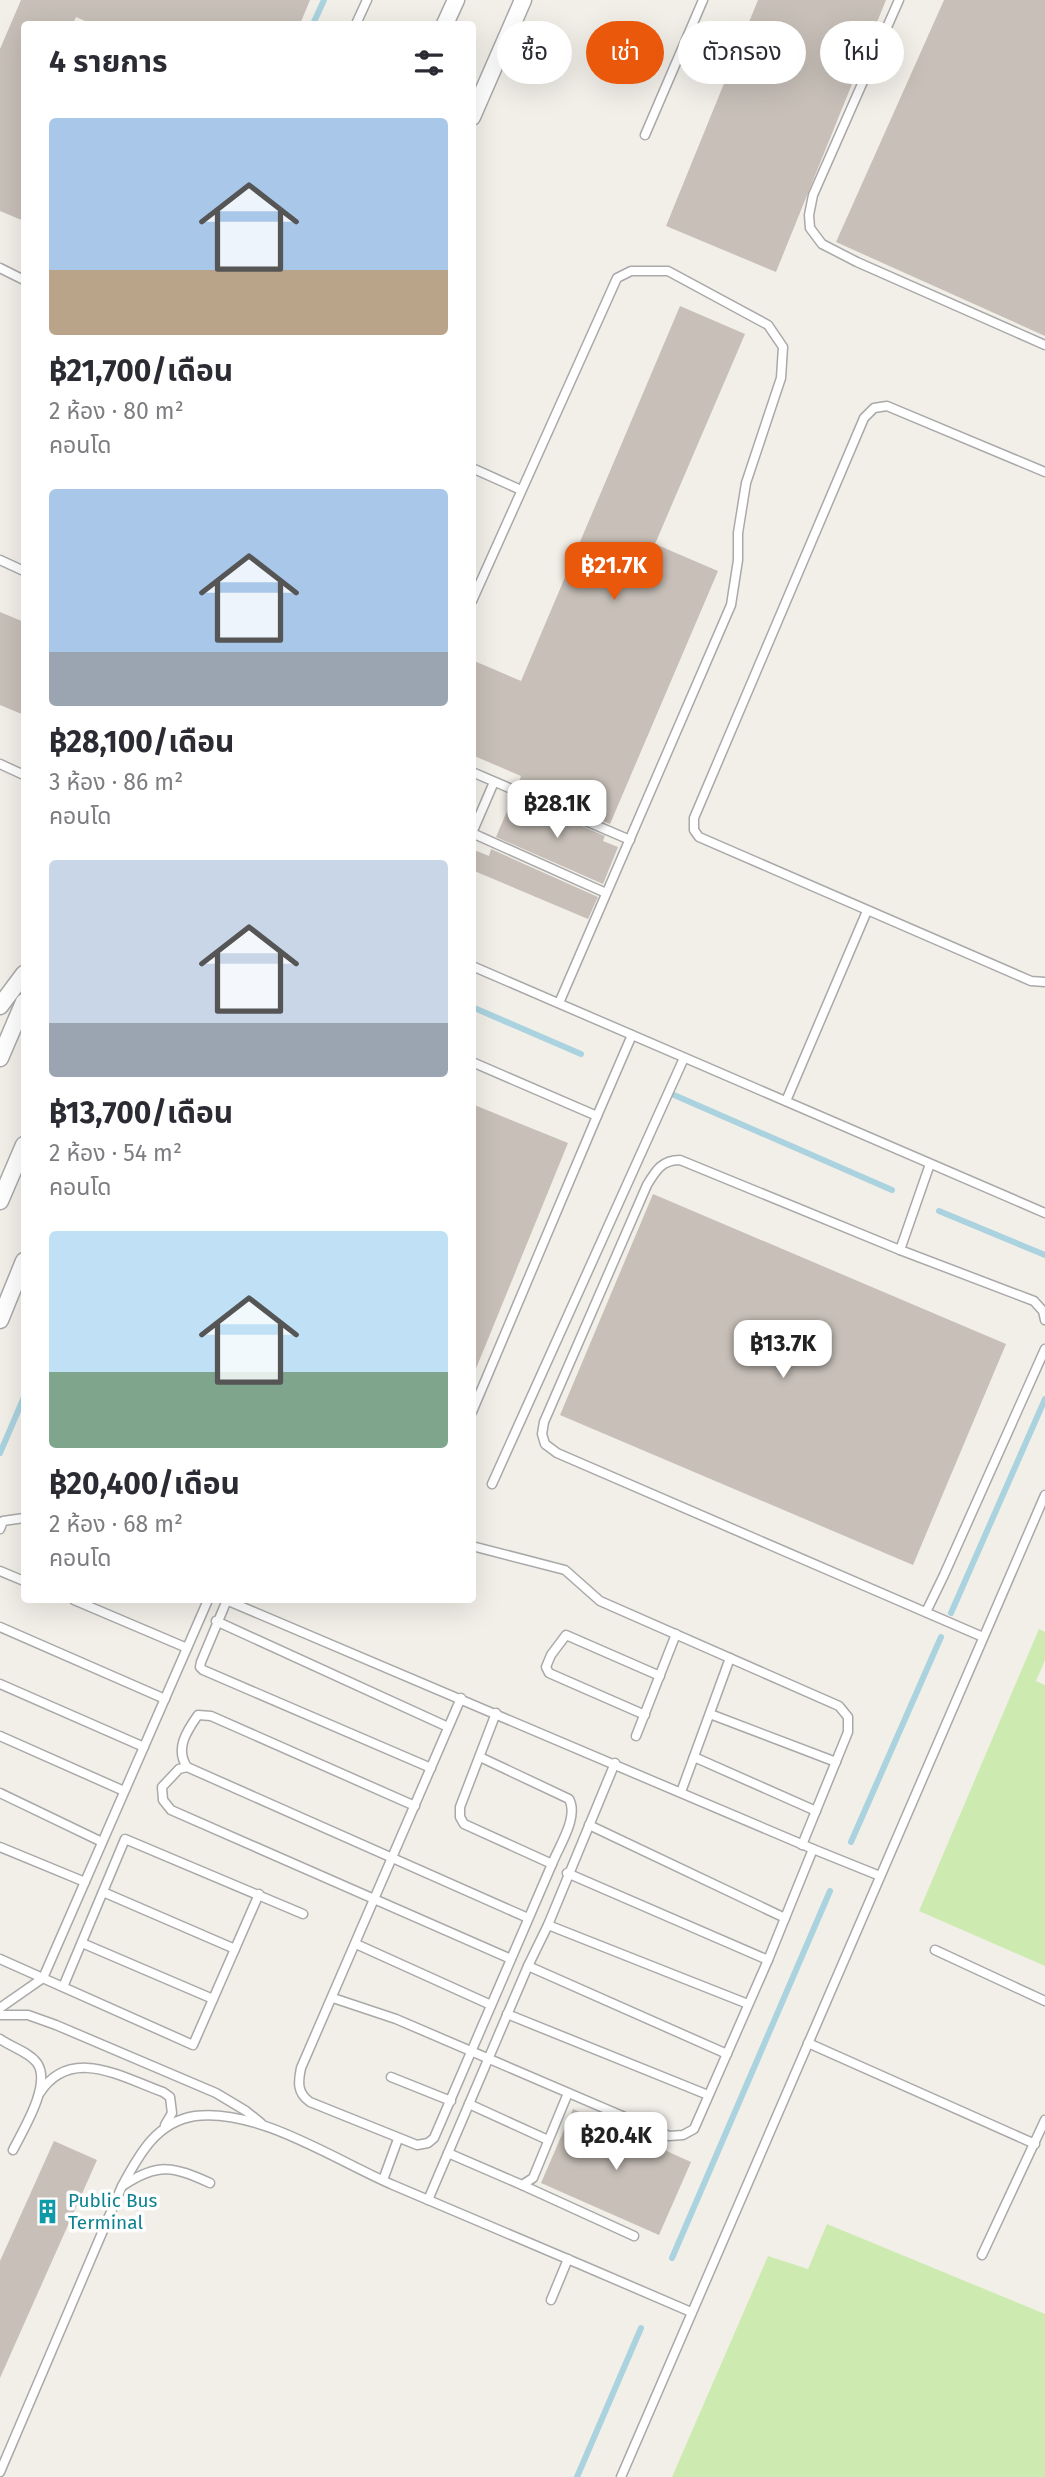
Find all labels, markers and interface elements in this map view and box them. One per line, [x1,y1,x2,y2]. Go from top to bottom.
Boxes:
chip: ซื้อ [497,21,572,84]
chip: เช่า [586,21,664,84]
chip: ตัวกรอง [678,21,806,84]
chip: ใหม่ [820,21,904,84]
text: 4 รายการ [49,44,168,80]
icon: filters [410,44,448,82]
icon: home [186,164,312,290]
text: ฿21,700/เดือน [49,353,233,389]
text: 2 ห้อง · 80 m² [49,397,184,425]
text: คอนโด [49,431,111,459]
icon: home [186,535,312,661]
pin: ฿21.7K [557,542,671,602]
text: ฿21.7K [581,551,647,579]
text: ฿28,100/เดือน [49,724,234,760]
text: 3 ห้อง · 86 m² [49,768,183,796]
pin: ฿28.1K [500,780,614,840]
text: ฿28.1K [523,789,591,817]
text: คอนโด [49,802,111,830]
icon: home [186,906,312,1032]
text: ฿13,700/เดือน [49,1095,233,1131]
text: 2 ห้อง · 54 m² [49,1139,182,1167]
text: คอนโด [49,1173,111,1201]
icon: home [186,1277,312,1403]
pin: ฿13.7K [726,1320,840,1380]
text: ฿13.7K [750,1329,816,1357]
text: ฿20,400/เดือน [49,1466,240,1502]
text: 2 ห้อง · 68 m² [49,1510,183,1538]
text: คอนโด [49,1544,111,1572]
pin: ฿20.4K [559,2112,673,2172]
text: ฿20.4K [580,2121,652,2149]
place label: Public Bus Terminal [68,2189,158,2234]
building icon: Public Bus Terminal [34,2197,62,2225]

